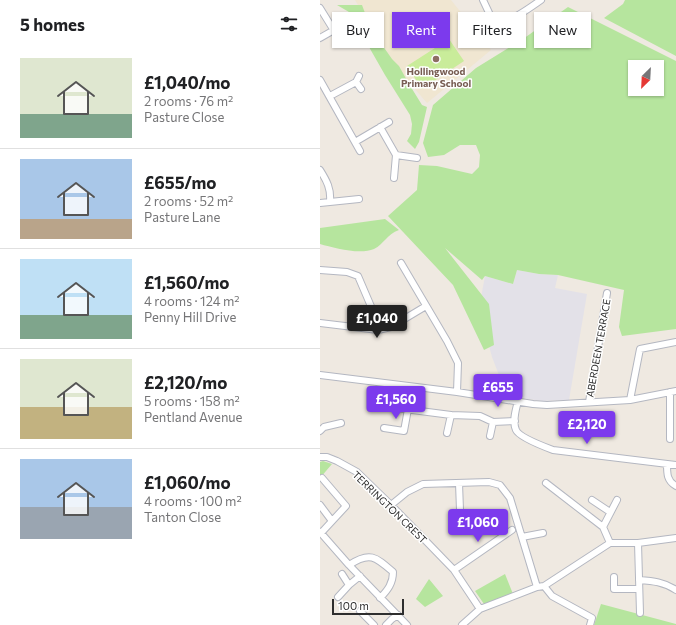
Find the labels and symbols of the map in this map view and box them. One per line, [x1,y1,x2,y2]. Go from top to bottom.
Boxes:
marker: Hollingwood Primary School [431,54,441,64]
north arrow [628,60,664,96]
place label: Hollingwood Primary School [401,65,471,89]
street label: ABERDEEN TERRACE [583,298,613,398]
pin: £1,040 [344,305,410,339]
pin: £655 [474,374,522,408]
pin: £1,560 [363,386,429,420]
pin: £2,120 [554,411,620,445]
street label: TERRINGTON CREST [350,468,430,546]
pin: £1,060 [445,509,511,543]
scale bar [332,597,404,616]

